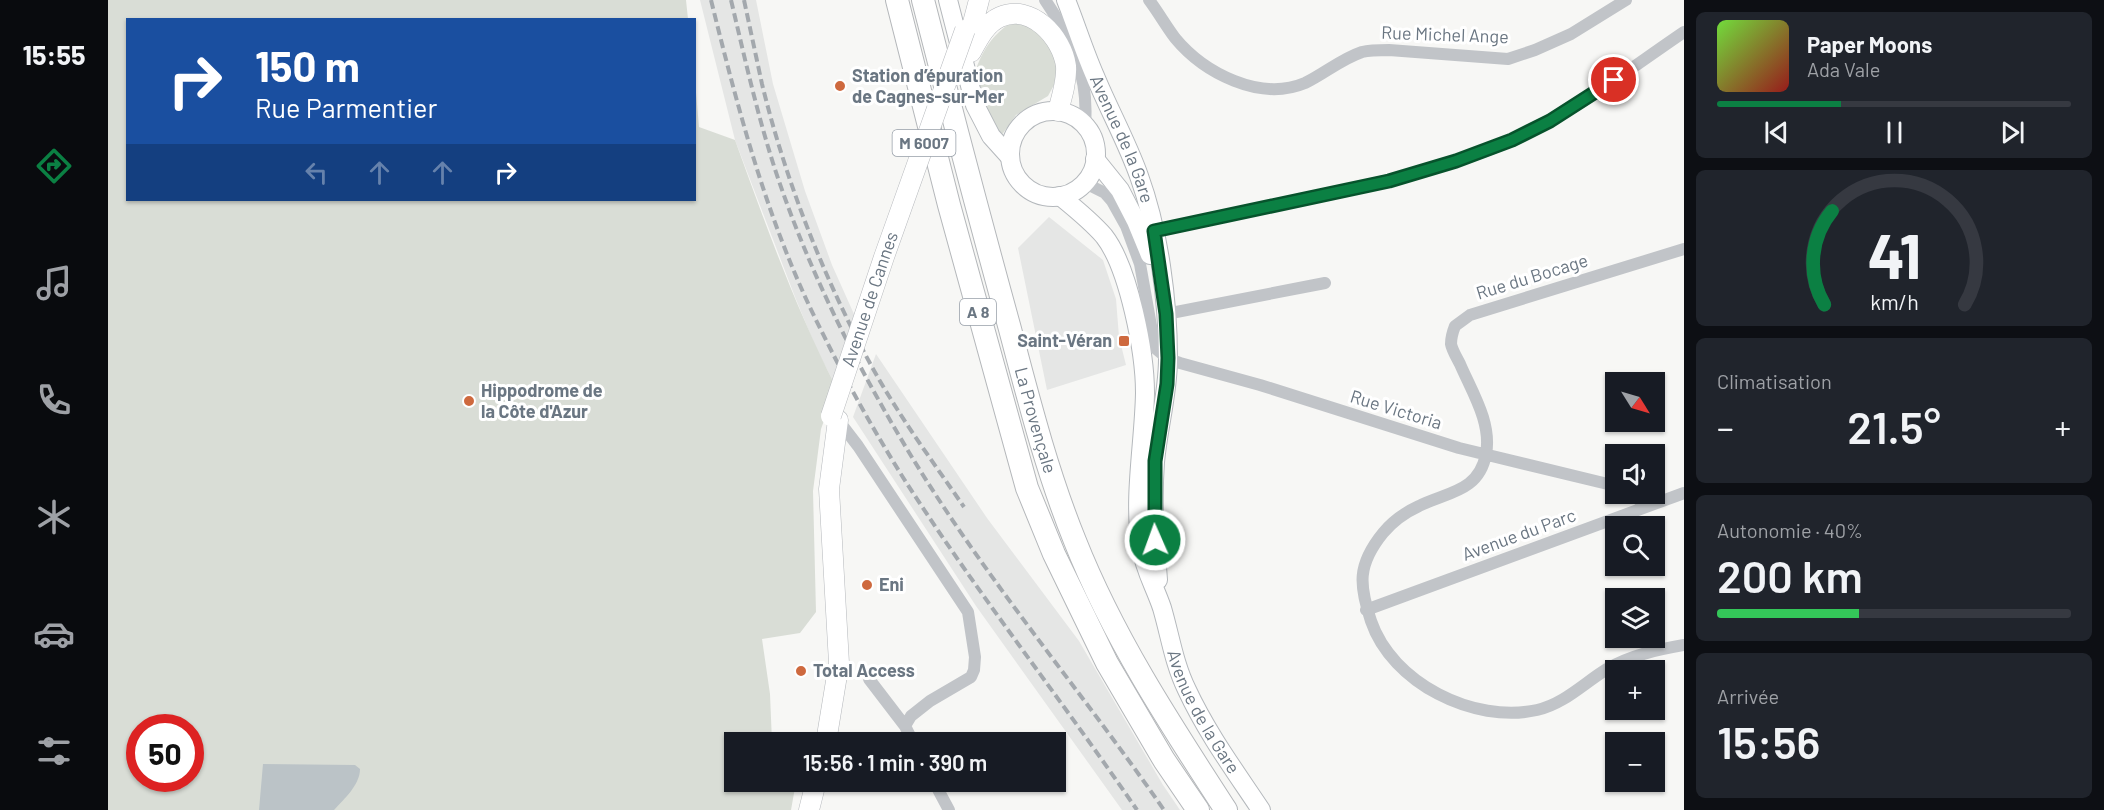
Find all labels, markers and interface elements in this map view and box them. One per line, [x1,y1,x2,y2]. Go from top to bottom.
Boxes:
street label: Rue Michel Ange [1381,21,1509,47]
text: Paper Moons [1807,31,1932,57]
text: 15:55 [22,38,86,70]
text: 150 m [255,40,360,90]
icon: right [156,42,234,120]
pin [1588,54,1639,105]
text: Ada Vale [1807,57,1880,81]
icon: arrive [1597,63,1630,96]
place label: Station d’épuration de Cagnes-sur-Mer [852,64,1004,107]
street label: Avenue de la Gare [1086,71,1159,205]
marker: Station d’épuration de Cagnes-sur-Mer [833,79,847,93]
text: Rue Parmentier [255,91,437,123]
icon: previous [1760,116,1793,149]
icon: pause [1878,116,1911,149]
icon: next [1996,116,2029,149]
road number: M 6007 [892,130,956,156]
icon: directions [33,145,75,187]
icon: left [300,156,333,189]
icon: ahead [363,156,396,189]
icon: ahead [426,156,459,189]
icon: right [489,156,522,189]
text: 41 [1867,217,1921,291]
street label: Avenue de Cannes [836,228,902,370]
street label: Rue du Bocage [1473,249,1590,303]
icon: music [33,262,75,304]
text: km/h [1870,289,1918,314]
road number: A 8 [960,299,996,325]
place label: Saint-Véran [1017,329,1112,351]
marker: Saint-Véran [1117,334,1131,348]
street label: La Provençale [1011,365,1062,476]
text: Climatisation [1717,369,1832,393]
north arrow [1605,372,1665,432]
map controls [1605,372,1665,792]
icon: phone [33,379,75,421]
place label: Hippodrome de la Côte d'Azur [481,379,603,422]
street label: Rue Victoria [1348,385,1445,433]
marker: Hippodrome de la Côte d'Azur [462,394,476,408]
text: 21.5° [1847,399,1941,453]
text: − [1717,407,1734,447]
text: + [2054,407,2071,447]
button: sound [1605,444,1665,504]
icon: climate [33,496,75,538]
street label: Avenue du Parc [1459,503,1579,565]
position arrow [1123,508,1187,572]
button: search [1605,516,1665,576]
text: Autonomie · 40% [1717,518,1863,542]
text: 200 km [1717,548,1863,602]
place label: Eni [879,573,904,595]
marker: Eni [860,578,874,592]
button: layers [1605,588,1665,648]
icon: car [33,613,75,655]
street label: Avenue de la Gare [1163,647,1245,777]
place label: Total Access [813,659,915,681]
button: + [1605,660,1665,720]
marker: Total Access [794,664,808,678]
text: Arrivée [1717,684,1779,708]
speed limit sign: 50 [126,714,204,792]
text: 15:56 [1717,714,1820,768]
icon: filters [33,730,75,772]
button: − [1605,732,1665,792]
text: 15:56 · 1 min · 390 m [803,749,987,775]

